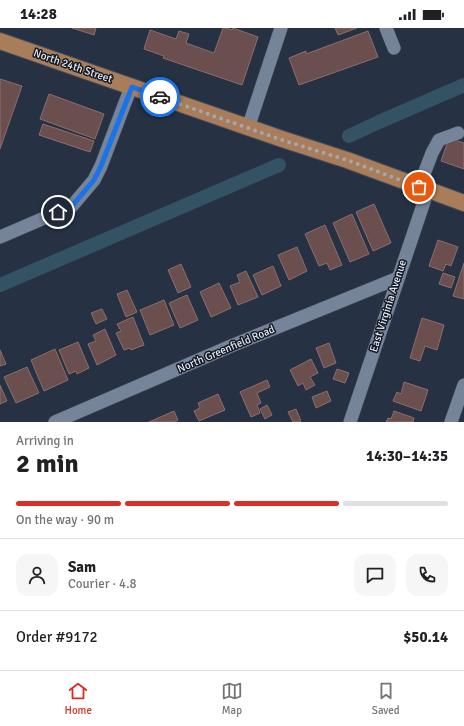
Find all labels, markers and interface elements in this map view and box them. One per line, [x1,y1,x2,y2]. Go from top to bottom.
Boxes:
text: 14:28 [20,5,57,23]
street label: North 24th Street [32,46,114,86]
courier [140,77,180,117]
icon: car [149,86,171,108]
pin [402,170,436,204]
icon: bag [408,176,430,198]
pin [41,195,75,229]
icon: home [47,201,69,223]
street label: East Virginia Avenue [367,258,409,354]
street label: North Greenfield Road [175,323,277,375]
text: Arriving in [16,433,74,449]
text: 14:30–14:35 [366,447,448,465]
text: 2 min [16,448,79,480]
text: On the way · 90 m [16,512,114,528]
button: person [16,554,58,596]
button: chat [354,554,396,596]
button: phone [406,554,448,596]
text: Sam [68,558,96,576]
text: Courier · 4.8 [68,576,137,592]
text: Order #9172 [16,628,98,646]
text: $50.14 [403,628,448,646]
tab: Home [64,680,92,717]
tab: Map [221,680,243,717]
tab: Saved [372,680,400,717]

